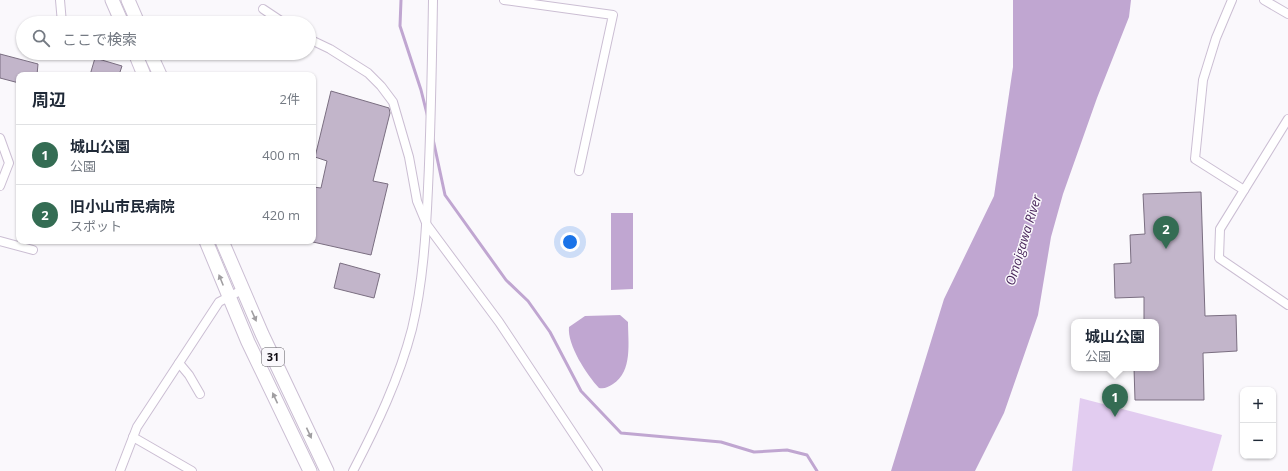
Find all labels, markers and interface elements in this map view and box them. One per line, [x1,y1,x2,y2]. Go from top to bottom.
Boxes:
search box [16,16,316,60]
icon: search [30,27,52,49]
text: ここで検索 [62,29,137,49]
text: 周辺 [32,88,66,111]
text: 2件 [280,90,300,108]
text: 城山公園 [70,136,130,156]
text: 1 [41,146,49,164]
text: 400 m [262,146,300,164]
text: 公園 [70,157,96,175]
water label: Omoigawa River [1001,192,1046,287]
text: 旧小山市民病院 [70,196,175,216]
text: 2 [41,206,49,224]
text: 420 m [262,206,300,224]
pin: 2 [1153,216,1179,249]
text: スポット [70,217,122,235]
your location [560,232,580,252]
one-way arrow [218,273,224,285]
one-way arrow [251,310,257,321]
popup [1071,319,1159,371]
text: 城山公園 [1085,326,1145,346]
text: 公園 [1085,347,1111,365]
road number: 31 [262,348,284,366]
pin: 1 [1102,384,1128,417]
map controls [1240,387,1276,459]
button: + [1240,387,1276,423]
one-way arrow [272,392,278,404]
button: − [1240,423,1276,459]
one-way arrow [306,428,312,439]

